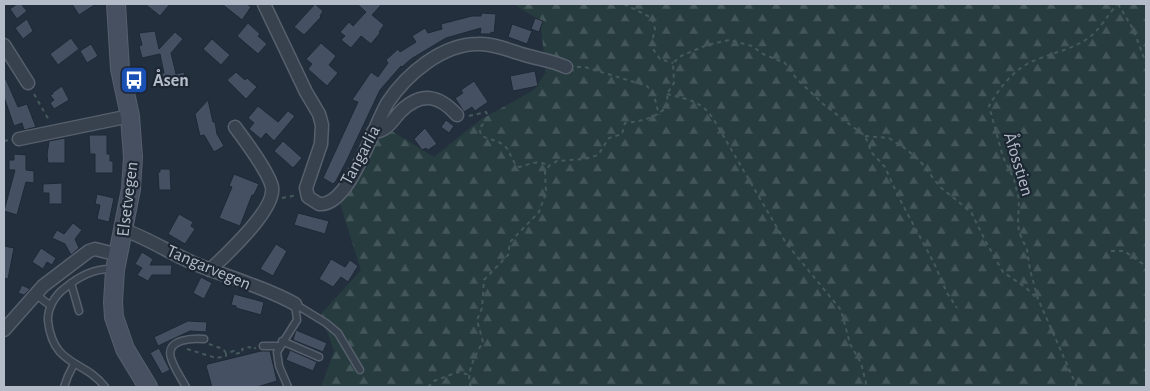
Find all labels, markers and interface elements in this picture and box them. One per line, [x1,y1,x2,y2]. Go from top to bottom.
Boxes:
bus stop icon: Åsen [119,65,149,95]
place label: Åsen [153,69,189,90]
street label: Tangarlia [338,123,384,188]
street label: Åfosstien [1000,130,1039,198]
street label: Elsetvegen [114,160,142,238]
street label: Tangarvegen [164,242,253,294]

